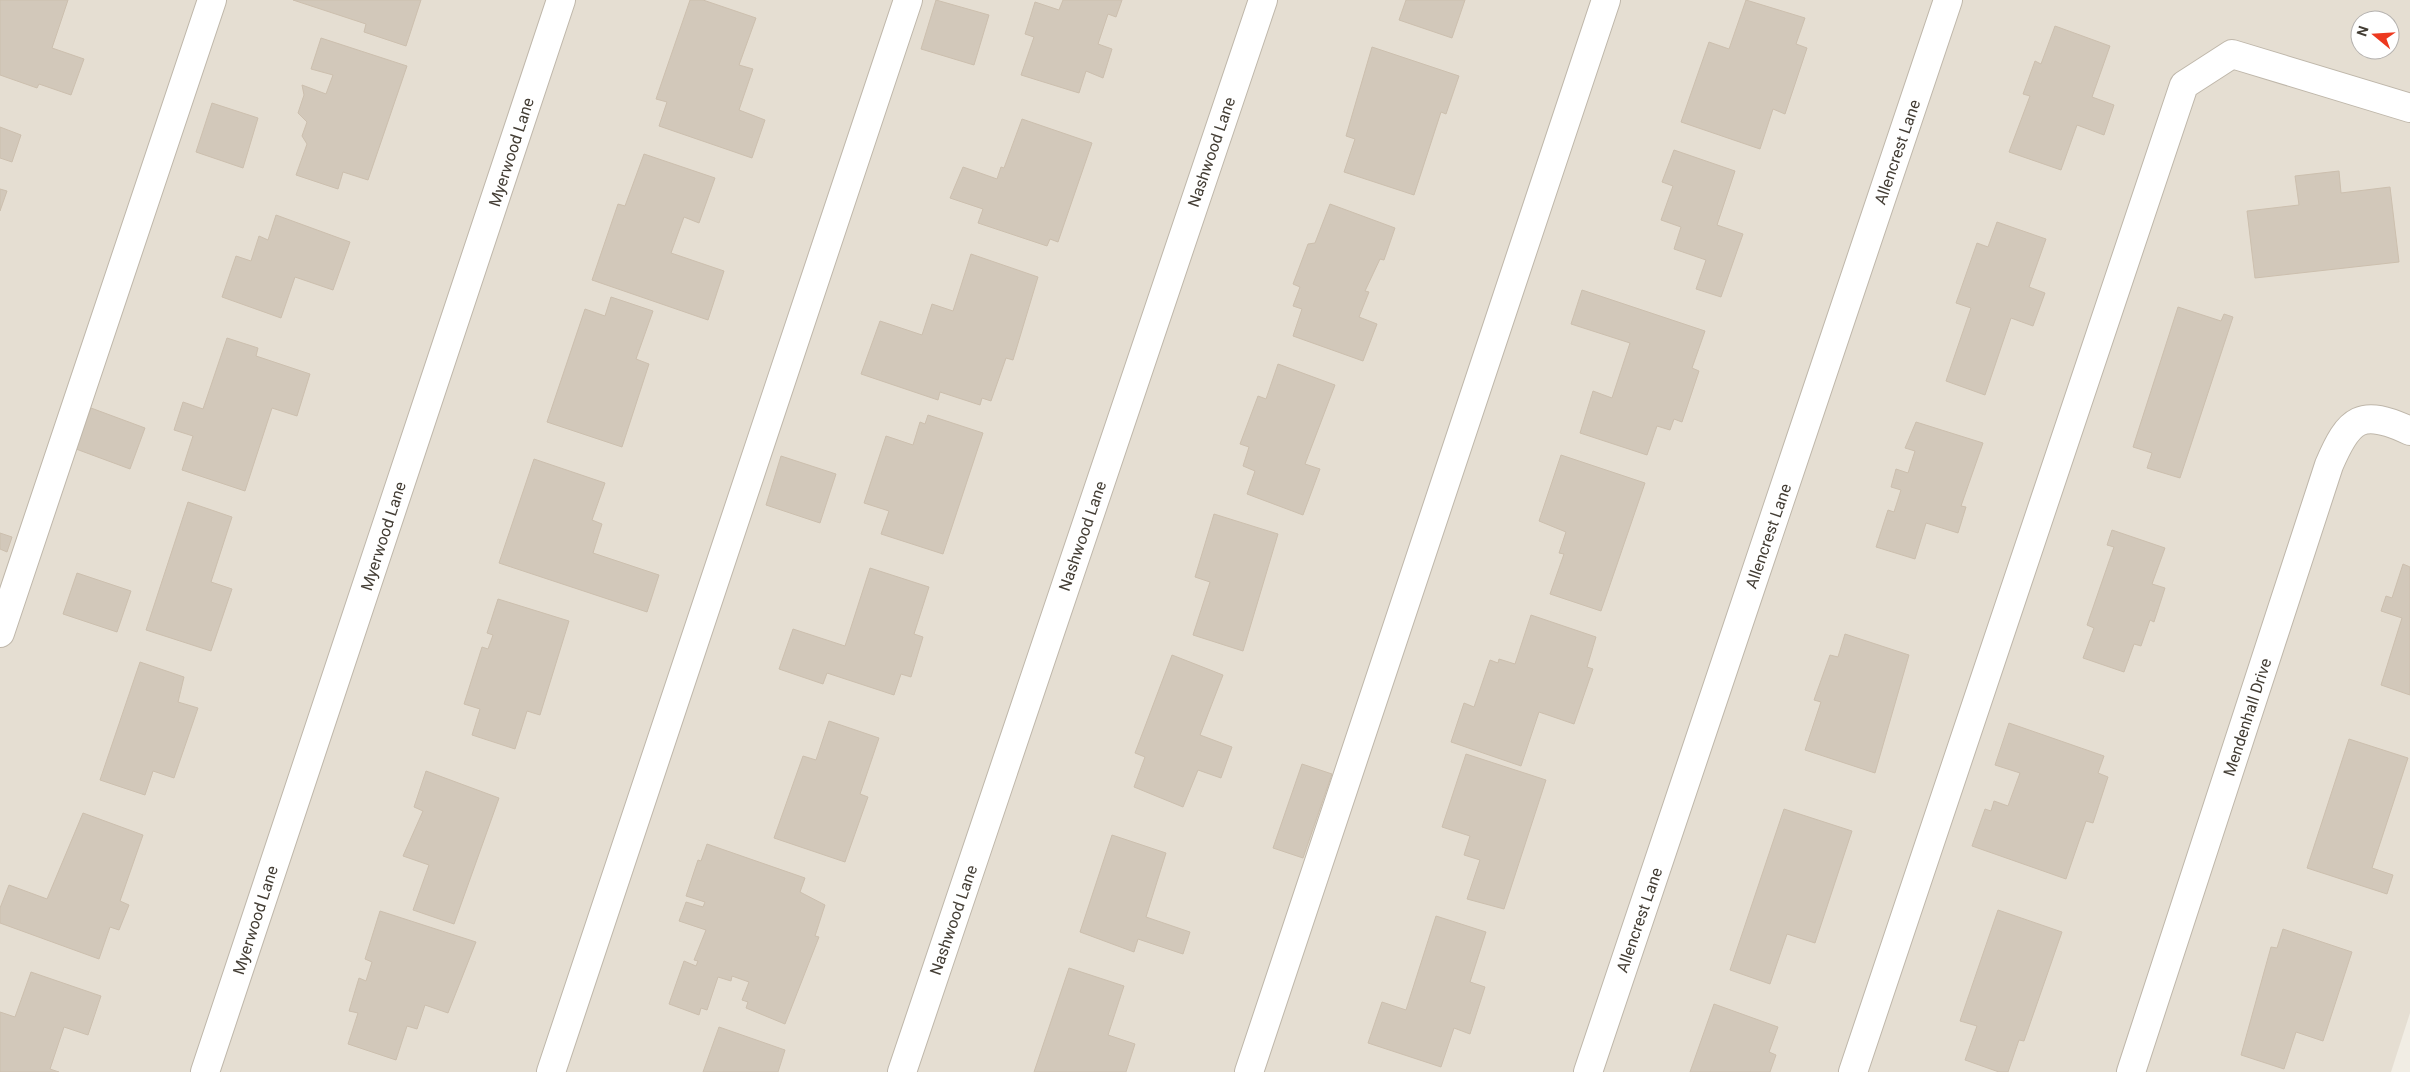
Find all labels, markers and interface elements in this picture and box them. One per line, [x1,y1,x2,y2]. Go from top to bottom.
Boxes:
north arrow [2350,10,2400,60]
text: N [2353,24,2372,38]
street label: Myerwood Lane [485,95,538,209]
street label: Nashwood Lane [1184,95,1239,210]
street label: Allencrest Lane [1871,97,1924,207]
street label: Myerwood Lane [357,479,410,593]
street label: Nashwood Lane [1055,479,1110,594]
street label: Allencrest Lane [1742,481,1795,591]
street label: Mendenhall Drive [2219,656,2275,779]
street label: Myerwood Lane [229,863,282,977]
street label: Nashwood Lane [926,863,981,978]
street label: Allencrest Lane [1613,865,1666,975]

